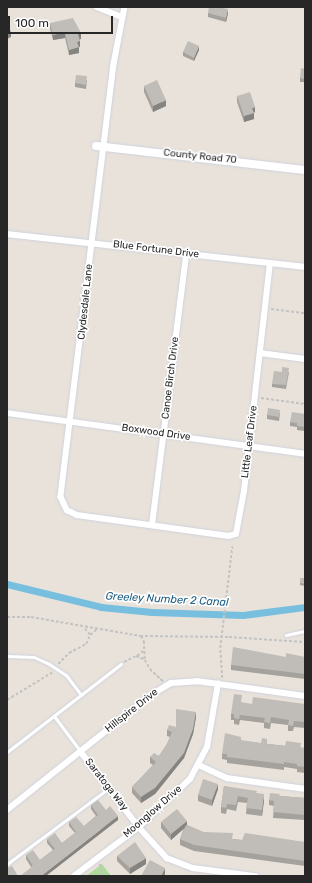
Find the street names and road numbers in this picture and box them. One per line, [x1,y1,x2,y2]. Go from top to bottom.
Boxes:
street label: County Road 70 [163,147,237,167]
street label: Blue Fortune Drive [112,239,200,261]
street label: Clydesdale Lane [76,264,96,340]
street label: Canoe Birch Drive [160,336,182,420]
street label: Little Leaf Drive [240,405,260,479]
street label: Boxwood Drive [121,422,191,444]
street label: Hillspire Drive [103,687,161,735]
street label: Saratoga Way [82,756,130,814]
street label: Moonglow Drive [121,783,185,841]

